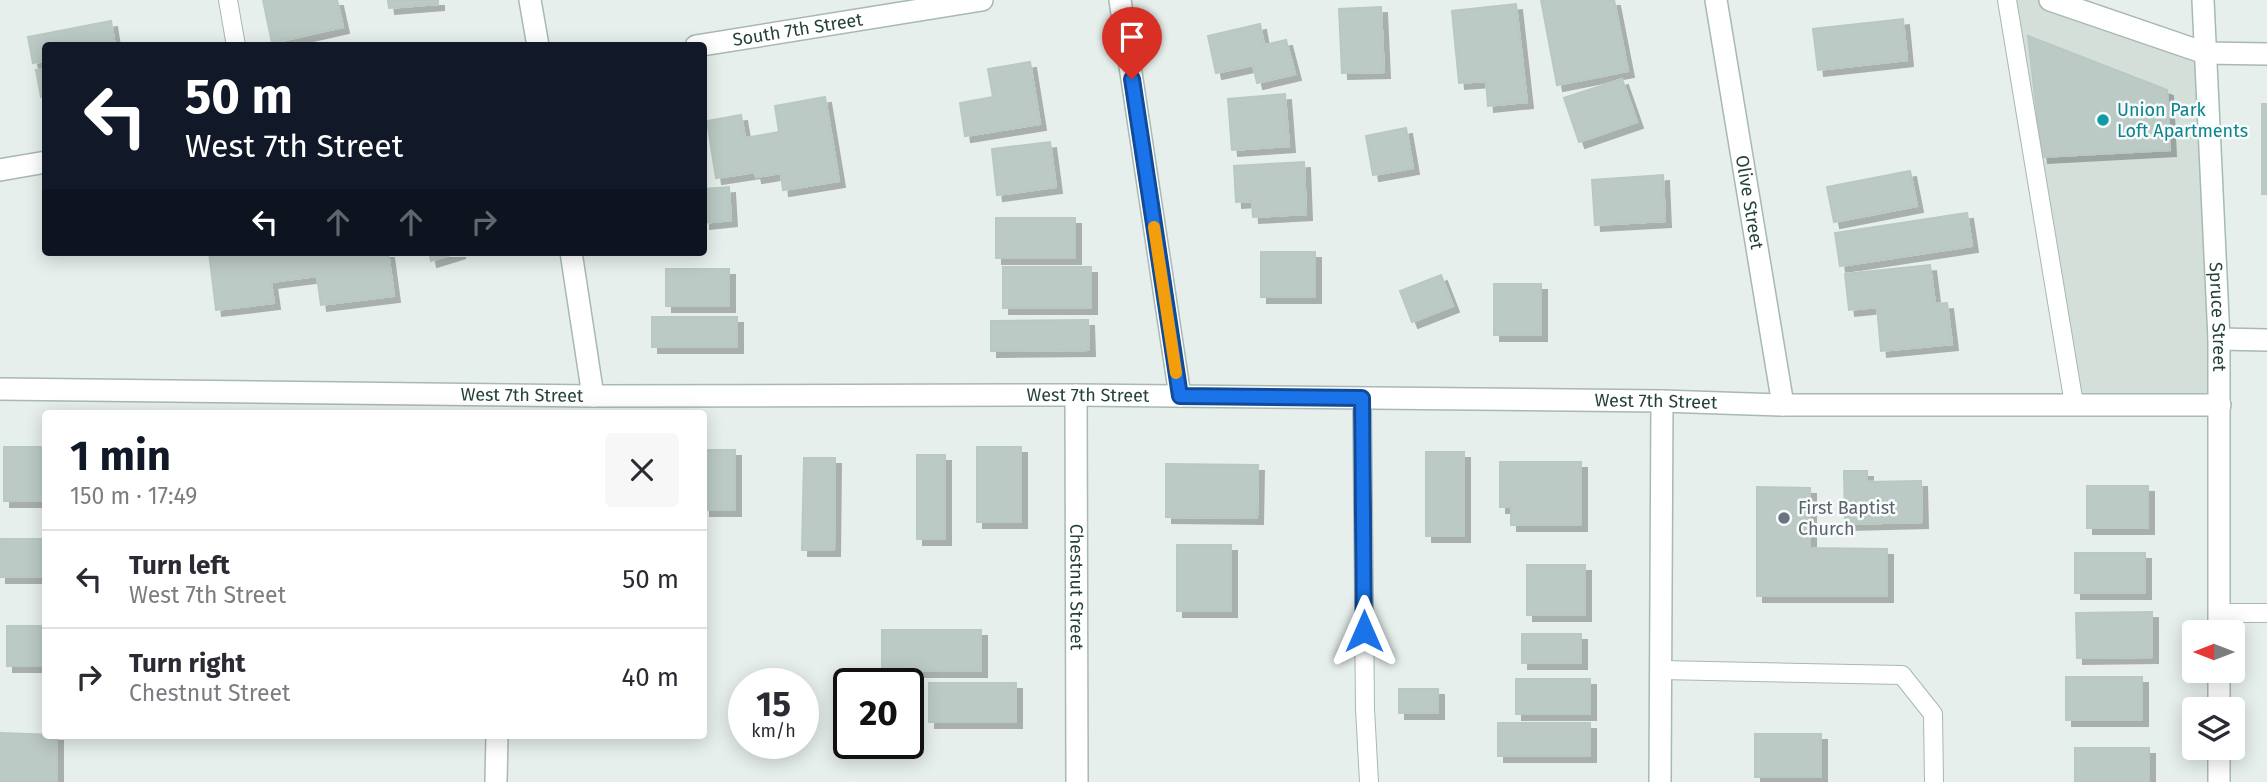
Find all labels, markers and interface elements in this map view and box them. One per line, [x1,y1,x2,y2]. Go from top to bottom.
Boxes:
pin [1102,7,1162,79]
street label: South 7th Street [731,8,865,51]
icon: arrive [1113,18,1151,56]
text: 50 m [185,67,293,126]
icon: left [70,70,161,161]
place label: Union Park Loft Apartments [2117,99,2248,142]
marker: Union Park Loft Apartments [2095,112,2111,128]
text: West 7th Street [185,127,403,165]
street label: Olive Street [1731,154,1768,251]
icon: left [246,203,284,241]
icon: ahead [319,203,357,241]
icon: ahead [392,203,430,241]
icon: right [465,203,503,241]
street label: Spruce Street [2204,261,2230,372]
street label: West 7th Street [460,383,584,407]
street label: West 7th Street [1026,384,1150,407]
street label: West 7th Street [1594,389,1718,414]
text: 1 min [70,431,171,481]
button: close [605,433,679,507]
text: 150 m · 17:49 [70,482,197,510]
place label: First Baptist Church [1798,497,1896,540]
marker: First Baptist Church [1776,510,1792,526]
street label: Chestnut Street [1065,524,1088,651]
text: Turn left [129,550,230,581]
icon: left [70,560,108,598]
text: 50 m [622,564,679,595]
text: West 7th Street [129,581,286,609]
position arrow [1327,594,1401,668]
north arrow [2182,620,2245,682]
map controls [2182,620,2245,760]
text: Turn right [129,648,246,679]
icon: right [70,658,108,696]
text: 40 m [621,662,679,693]
speed limit sign: 20 [833,668,924,759]
text: Chestnut Street [129,679,290,707]
text: 15 [756,683,791,725]
button: layers [2182,697,2245,760]
text: km/h [751,720,796,742]

